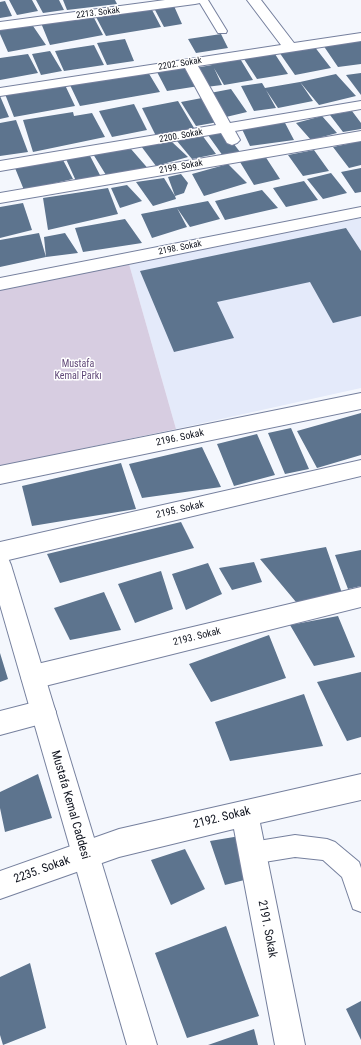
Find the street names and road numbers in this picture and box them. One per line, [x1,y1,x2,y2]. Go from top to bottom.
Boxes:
street label: 2213. Sokak [76,5,120,21]
street label: 2202. Sokak [158,55,202,73]
street label: 2200. Sokak [158,127,204,145]
street label: 2199. Sokak [158,158,204,176]
street label: 2198. Sokak [157,239,203,257]
street label: 2196. Sokak [155,427,205,449]
street label: 2195. Sokak [155,499,205,521]
street label: 2193. Sokak [172,625,222,649]
street label: Mustafa Kemal Caddesi [48,749,92,861]
street label: 2192. Sokak [192,804,252,832]
street label: 2235. Sokak [12,853,72,887]
street label: 2191. Sokak [254,899,280,959]

